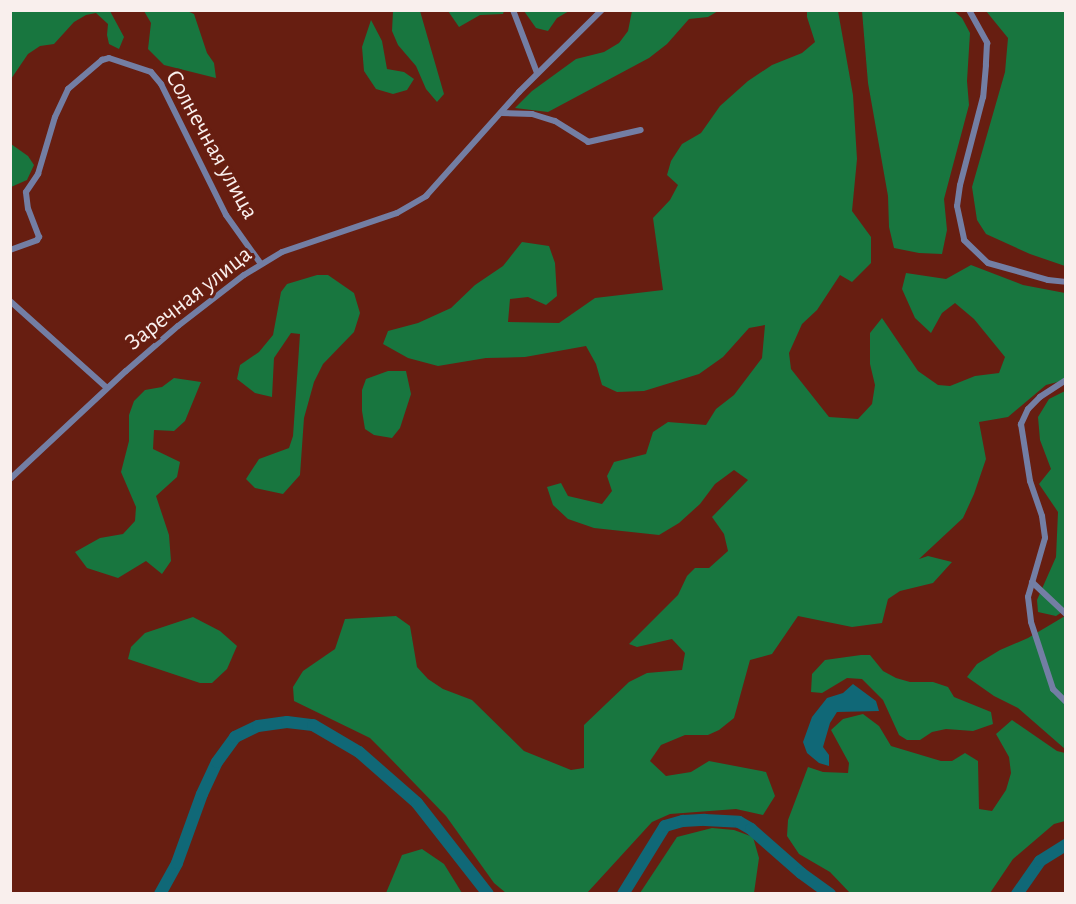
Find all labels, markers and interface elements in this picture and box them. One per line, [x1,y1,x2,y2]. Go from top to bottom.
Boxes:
street label: Солнечная улица [158,65,264,225]
street label: Заречная улица [120,240,258,358]

